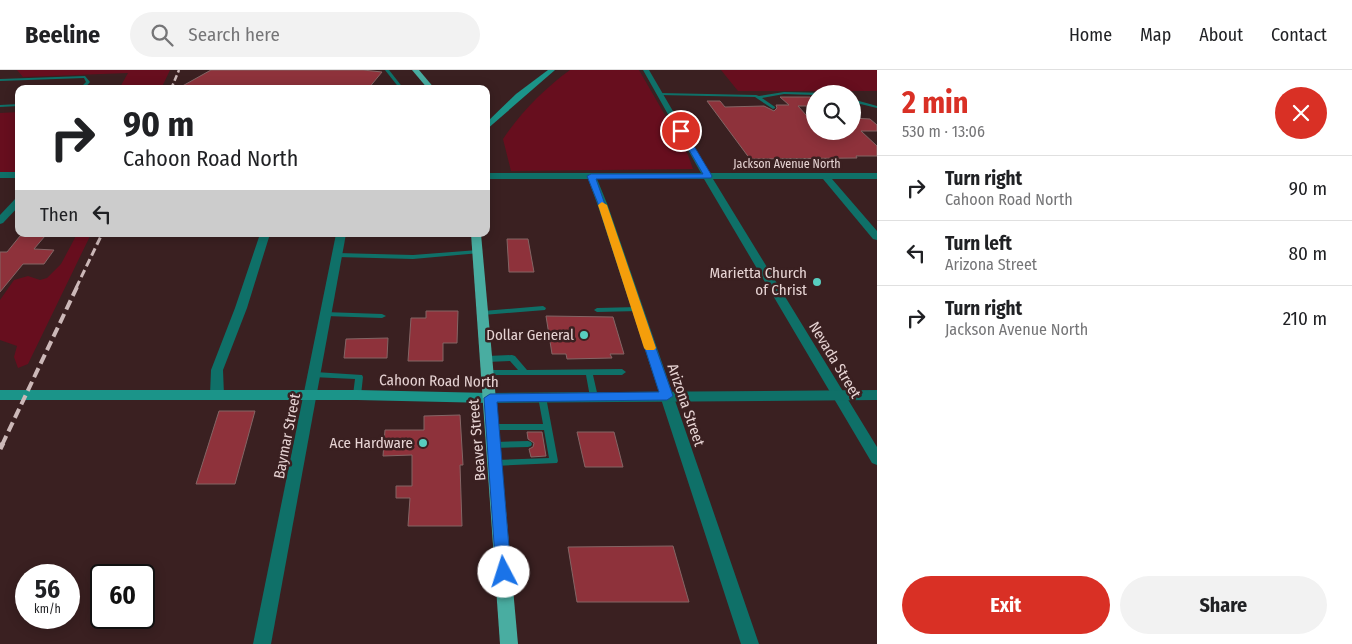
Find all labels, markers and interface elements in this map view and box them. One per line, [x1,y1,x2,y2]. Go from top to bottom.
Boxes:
search box [130,12,480,57]
text: Beeline [25,21,100,49]
icon: search [148,21,176,49]
text: Search here [188,23,280,46]
text: Home [1069,24,1112,46]
text: Map [1140,24,1171,46]
text: About [1199,24,1243,46]
text: Contact [1271,24,1327,46]
map controls [806,85,861,140]
button: search [806,85,861,140]
text: 2 min [902,85,969,121]
button: close [1275,87,1327,139]
text: 90 m [123,103,194,145]
icon: right [40,105,105,170]
pin [660,110,702,152]
icon: arrive [667,117,695,145]
text: 530 m · 13:06 [902,122,985,141]
text: Cahoon Road North [123,145,298,172]
street label: Jackson Avenue North [733,157,841,171]
text: Turn right [945,167,1022,190]
icon: right [902,174,930,202]
text: 90 m [1289,177,1327,200]
text: Cahoon Road North [945,190,1073,209]
icon: left [88,200,116,228]
text: Then [40,203,78,226]
text: Turn left [945,232,1012,255]
icon: left [902,239,930,267]
text: 80 m [1289,242,1327,265]
text: Arizona Street [945,255,1037,274]
place label: Marietta Church of Christ [710,264,807,299]
marker: Marietta Church of Christ [811,276,823,288]
text: Turn right [945,297,1022,320]
icon: right [902,304,930,332]
text: 210 m [1283,307,1327,330]
street label: Nevada Street [805,318,865,402]
text: Jackson Avenue North [945,320,1088,339]
place label: Dollar General [486,326,574,344]
marker: Dollar General [578,329,590,341]
street label: Arizona Street [663,361,709,449]
street label: Cahoon Road North [379,371,499,391]
street label: Baymar Street [270,392,304,480]
street label: Beaver Street [464,398,490,482]
place label: Ace Hardware [330,434,413,452]
marker: Ace Hardware [417,437,429,449]
position arrow [477,545,529,597]
speed limit sign: 60 [90,564,155,629]
text: 56 [35,575,60,605]
button: Exit [902,576,1110,634]
button: Share [1120,576,1327,634]
text: km/h [34,602,61,616]

